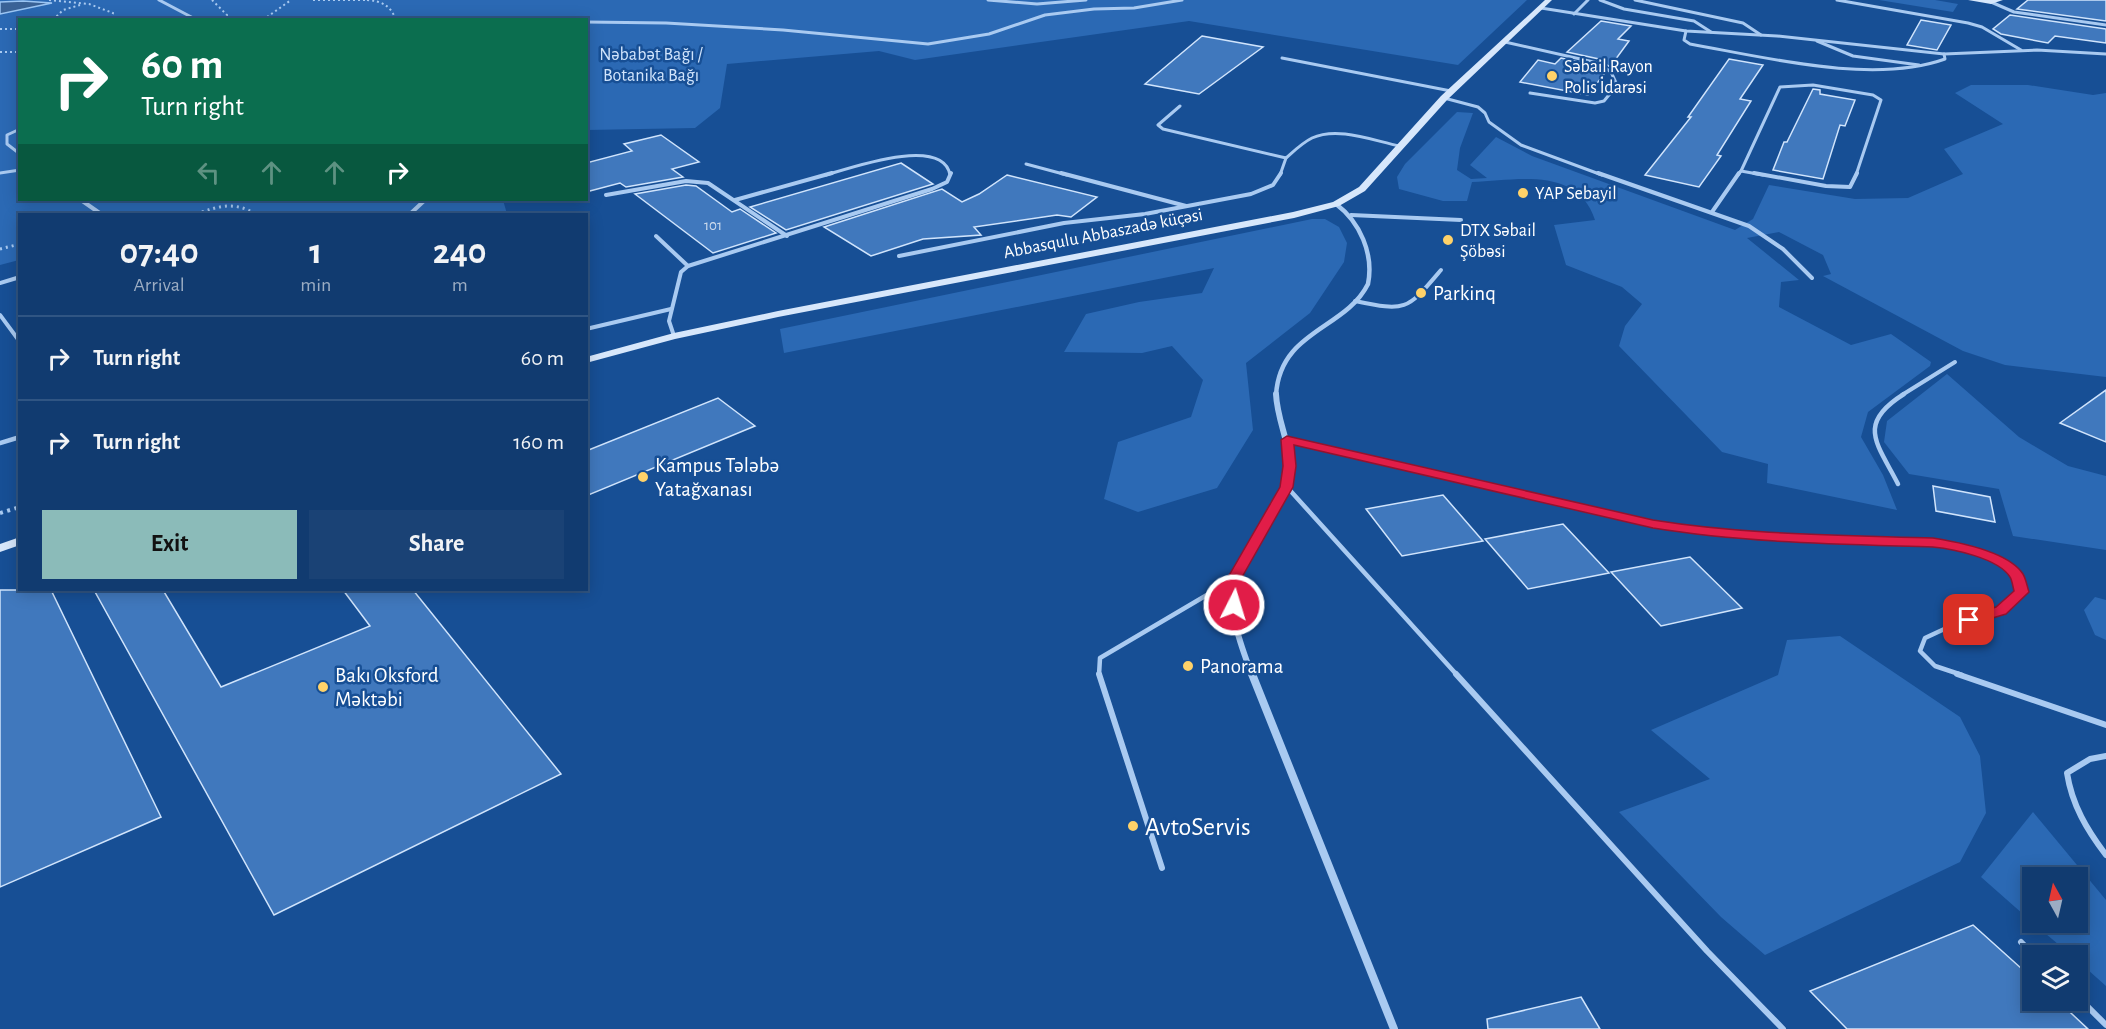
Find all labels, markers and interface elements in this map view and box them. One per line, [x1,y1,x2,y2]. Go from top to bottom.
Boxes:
icon: right [42,42,120,120]
text: 60 m [141,44,223,86]
park label: Nəbabət Bağı / Botanika Bağı [599,46,703,85]
place label: Səbail Rayon Polis İdarəsi [1564,58,1653,97]
marker: Səbail Rayon Polis İdarəsi [1545,69,1559,83]
text: Turn right [141,93,244,120]
icon: left [192,156,225,189]
icon: ahead [255,156,288,189]
icon: ahead [318,156,351,189]
icon: right [381,156,414,189]
place label: YAP Sebayil [1535,185,1617,203]
marker: YAP Sebayil [1516,186,1530,200]
street label: Abbasqulu Abbaszadə küçəsi [1002,206,1204,262]
house number: 101 [704,218,722,233]
place label: DTX Səbail Şöbəsi [1460,222,1536,261]
marker: DTX Səbail Şöbəsi [1441,233,1455,247]
text: 07:40 [119,234,199,270]
text: 1 [309,234,322,270]
text: 240 [433,234,487,270]
text: Arrival [133,275,185,295]
text: min [300,275,331,295]
text: m [452,275,468,295]
place label: Parkinq [1433,283,1496,304]
marker: Parkinq [1414,286,1428,300]
icon: right [42,342,75,375]
text: Turn right [93,347,180,369]
text: 60 m [521,347,564,369]
icon: right [42,426,75,459]
text: Turn right [93,431,180,453]
text: 160 m [513,431,564,453]
place label: Kampus Tələbə Yatağxanası [655,455,779,500]
marker: Kampus Tələbə Yatağxanası [636,470,650,484]
button: Exit [42,510,297,579]
button: Share [309,510,564,579]
position arrow [1202,573,1266,637]
pin [1943,594,1994,645]
icon: arrive [1952,603,1985,636]
place label: Panorama [1200,656,1284,677]
marker: Panorama [1181,659,1195,673]
place label: Bakı Oksford Məktəbi [335,665,439,710]
marker: Bakı Oksford Məktəbi [316,680,330,694]
place label: AvtoServis [1145,814,1251,840]
marker: AvtoServis [1126,819,1140,833]
north arrow [2022,867,2088,933]
map controls [2022,867,2088,1011]
button: layers [2022,945,2088,1011]

